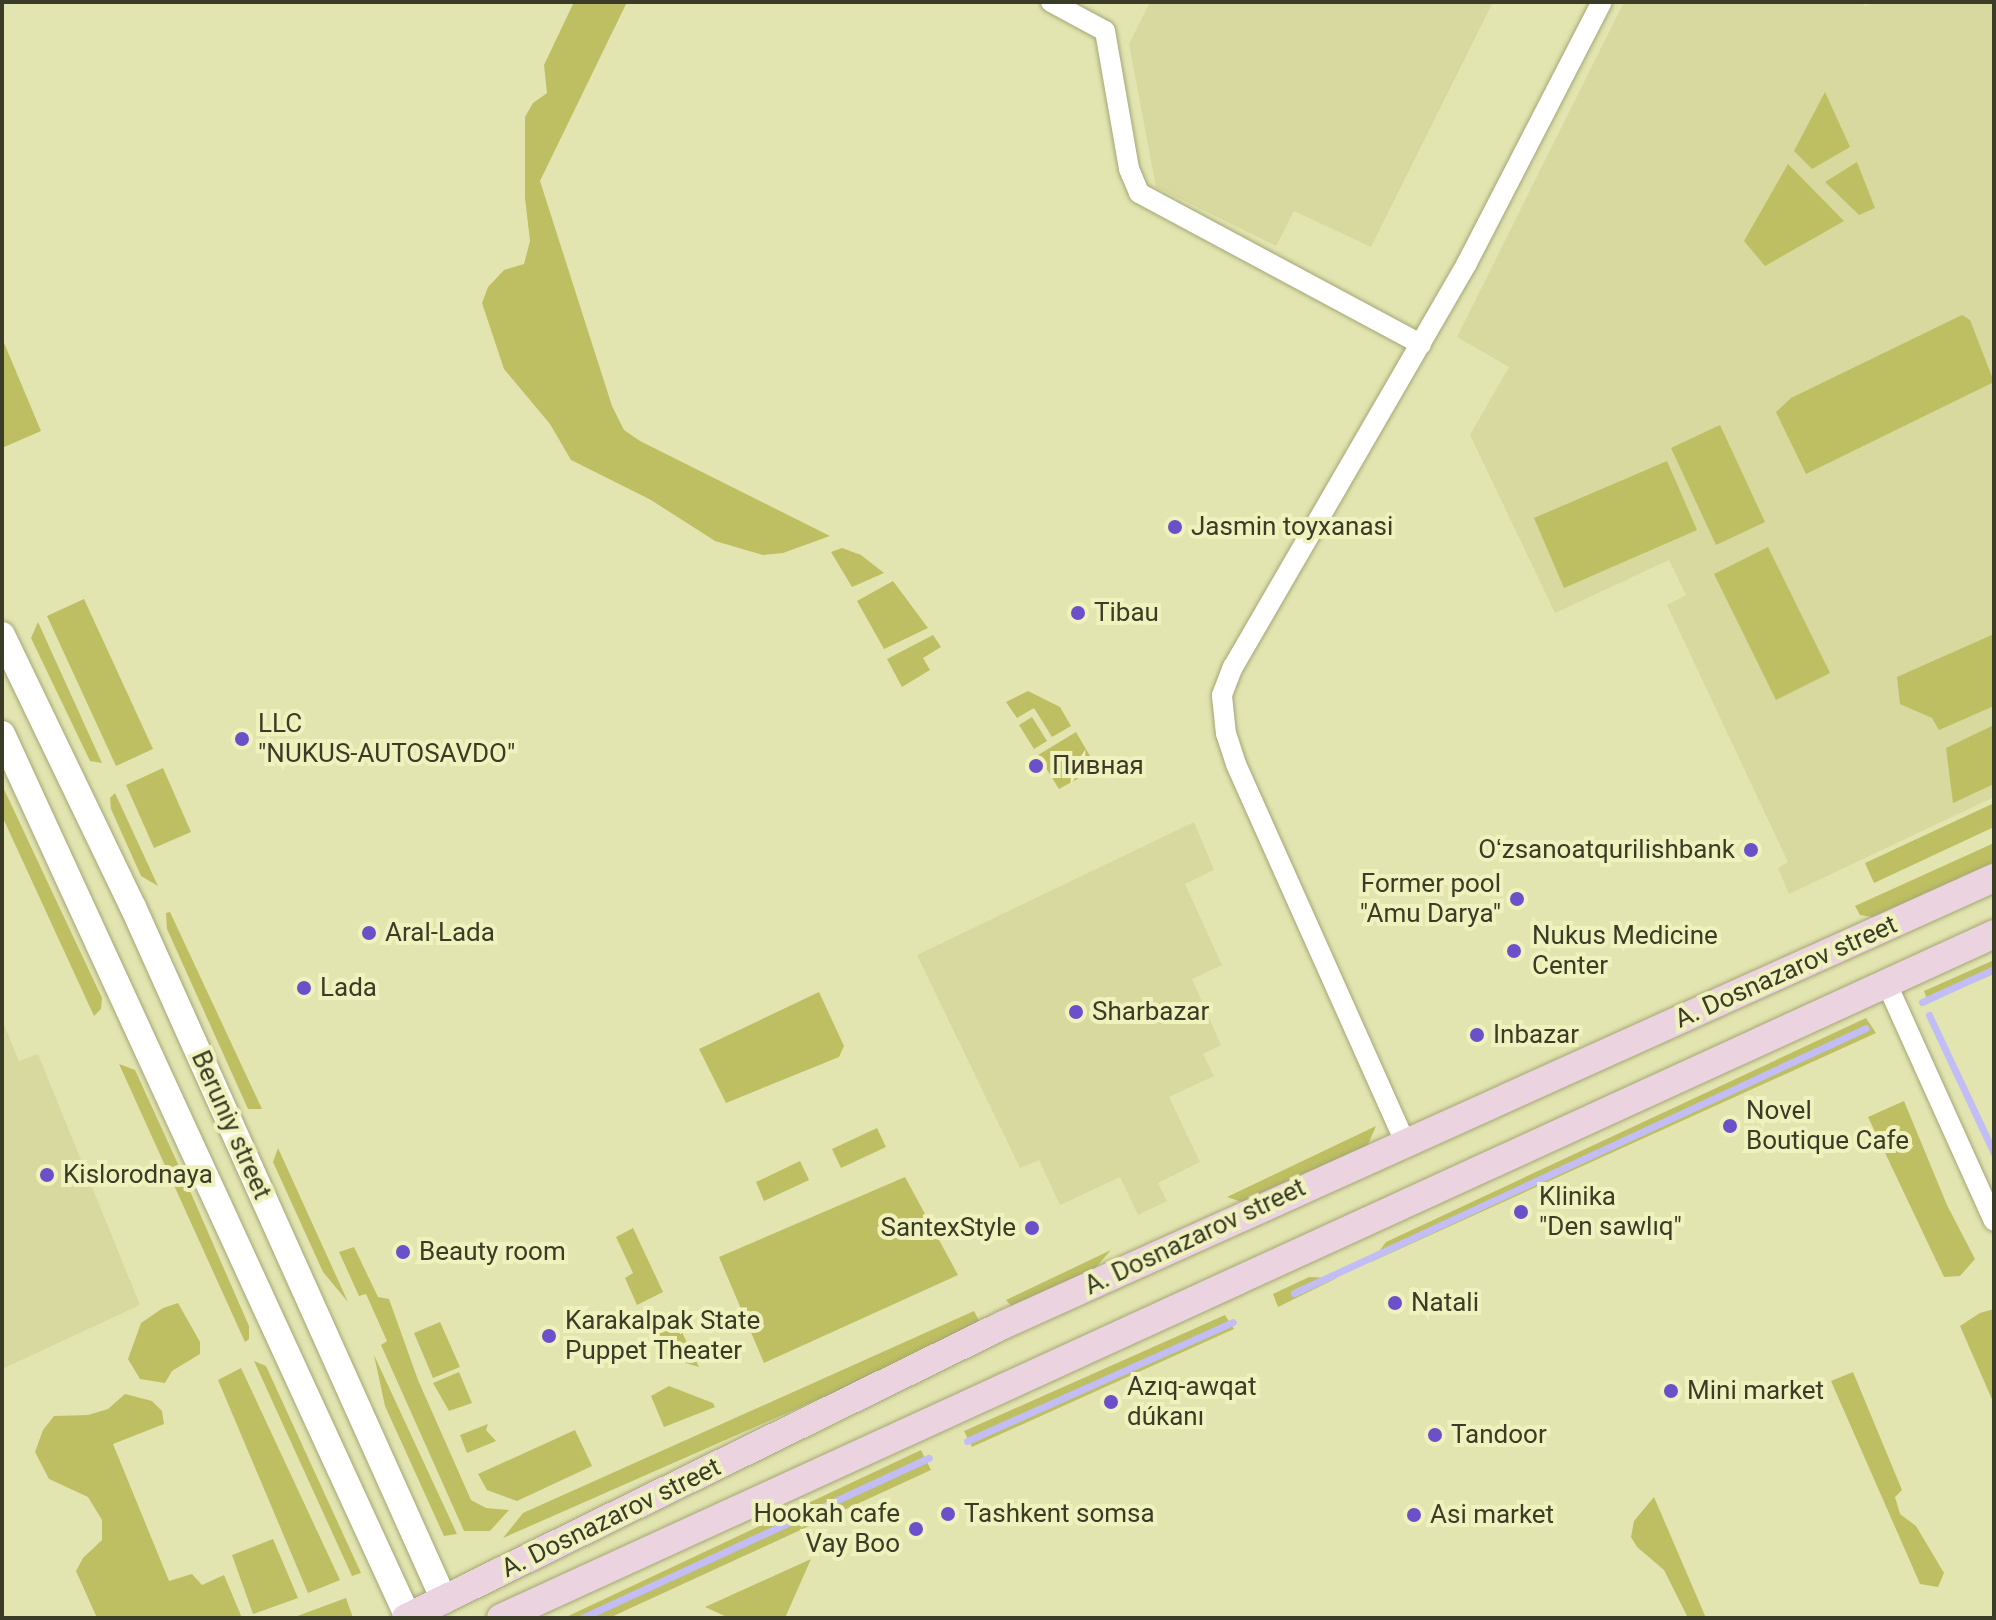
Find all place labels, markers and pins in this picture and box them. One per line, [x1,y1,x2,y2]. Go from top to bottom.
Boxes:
place label: Jasmin toyxanasi [1191,511,1393,543]
marker: Jasmin toyxanasi [1166,518,1184,536]
place label: Tibau [1094,597,1159,629]
marker: Tibau [1069,604,1087,622]
place label: LLC "NUKUS-AUTOSAVDO" [258,708,515,770]
marker: LLC "NUKUS-AUTOSAVDO" [233,730,251,748]
place label: Пивная [1052,750,1144,782]
marker: Пивная [1027,757,1045,775]
place label: Oʻzsanoatqurilishbank [1478,834,1735,866]
marker: Oʻzsanoatqurilishbank [1742,841,1760,859]
place label: Former pool "Amu Darya" [1360,868,1501,930]
marker: Former pool "Amu Darya" [1508,890,1526,908]
place label: Aral-Lada [385,917,495,949]
place label: Nukus Medicine Center [1532,920,1718,982]
marker: Aral-Lada [360,924,378,942]
marker: Nukus Medicine Center [1503,940,1525,962]
place label: Lada [320,972,377,1004]
marker: Lada [295,979,313,997]
place label: Sharbazar [1092,996,1209,1028]
marker: Sharbazar [1067,1003,1085,1021]
place label: Inbazar [1493,1019,1579,1051]
marker: Inbazar [1468,1026,1486,1044]
place label: Novel Boutique Cafe [1746,1095,1909,1156]
marker: Novel Boutique Cafe [1721,1117,1739,1135]
place label: Kislorodnaya [63,1159,213,1191]
marker: Kislorodnaya [38,1166,56,1184]
place label: Klinika "Den sawlıq" [1539,1181,1682,1242]
marker: Klinika "Den sawlıq" [1510,1201,1532,1223]
place label: SantexStyle [881,1212,1016,1244]
marker: SantexStyle [1023,1219,1041,1237]
place label: Beauty room [419,1236,566,1268]
marker: Beauty room [394,1243,412,1261]
place label: Natali [1411,1287,1479,1319]
marker: Natali [1386,1294,1404,1312]
place label: Karakalpak State Puppet Theater [565,1305,760,1366]
marker: Karakalpak State Puppet Theater [540,1327,558,1345]
place label: Azıq-awqat dúkanı [1127,1371,1257,1432]
place label: Mini market [1687,1375,1824,1407]
marker: Mini market [1662,1382,1680,1400]
marker: Azıq-awqat dúkanı [1102,1393,1120,1411]
place label: Tandoor [1451,1419,1547,1451]
marker: Tandoor [1426,1426,1444,1444]
place label: Hookah cafe Vay Boo [753,1498,900,1560]
place label: Tashkent somsa [964,1498,1155,1530]
place label: Asi market [1430,1499,1554,1531]
marker: Tashkent somsa [939,1505,957,1523]
marker: Asi market [1405,1506,1423,1524]
marker: Hookah cafe Vay Boo [907,1520,925,1538]

